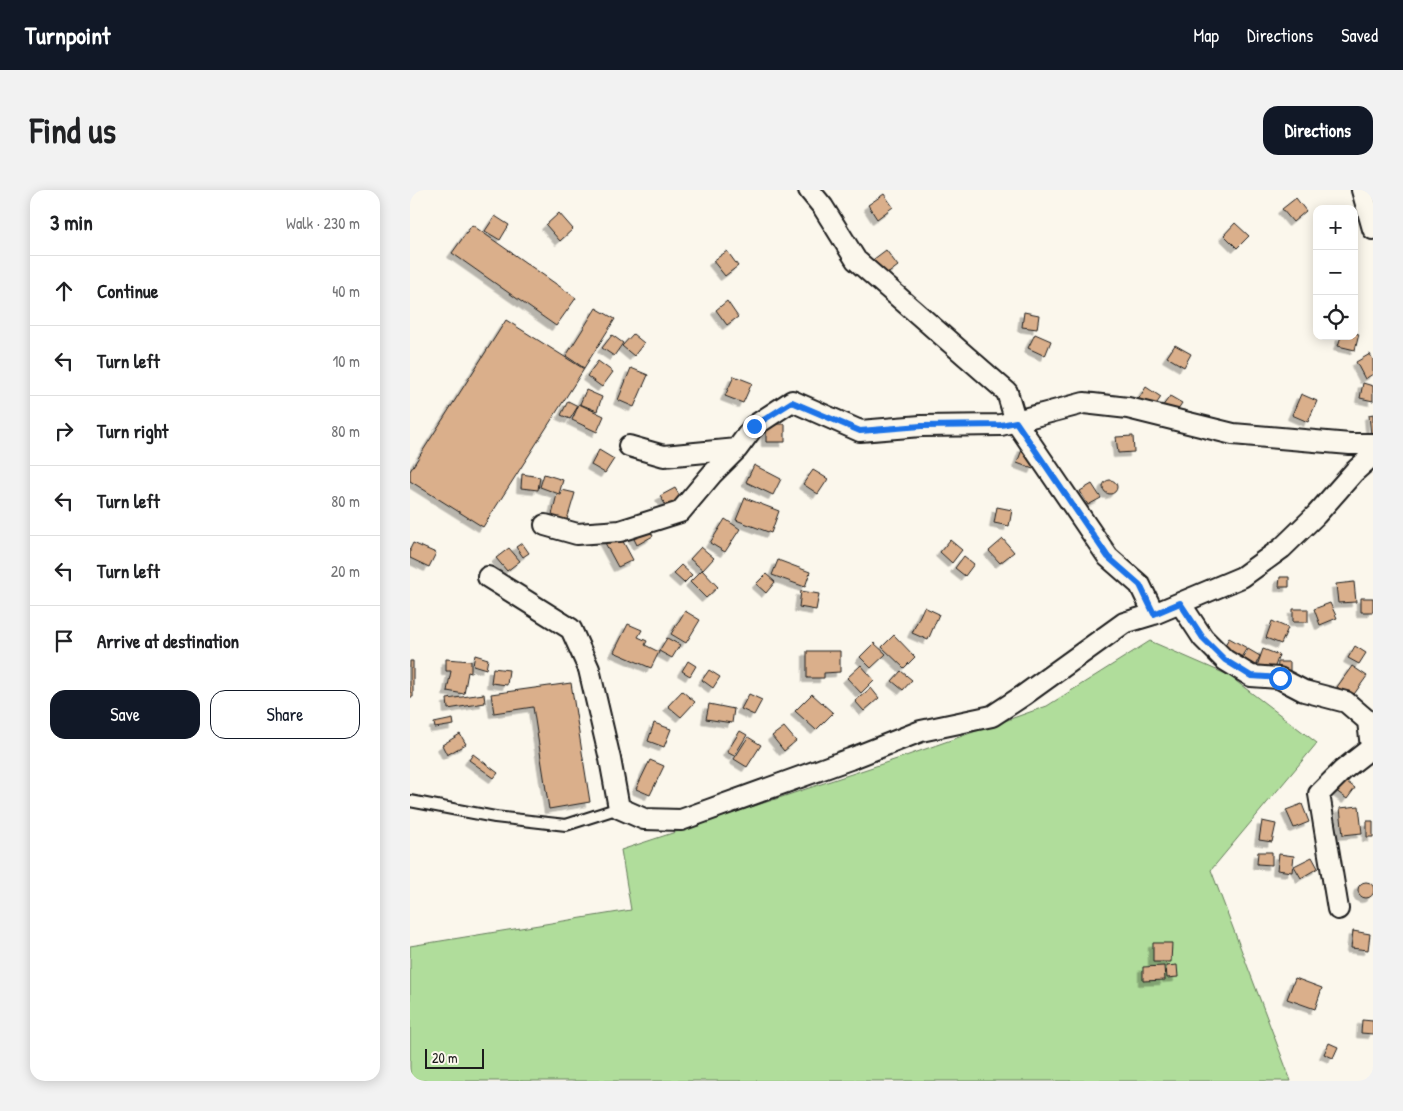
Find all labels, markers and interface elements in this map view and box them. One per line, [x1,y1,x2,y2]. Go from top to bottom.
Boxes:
text: Turnpoint [25,19,110,51]
text: Map [1194,23,1219,48]
text: Directions [1247,23,1313,48]
text: Saved [1341,23,1378,48]
button: Directions [1263,106,1373,155]
text: Find us [30,107,116,154]
map controls [1313,205,1358,340]
button: + [1313,205,1358,250]
text: 3 min [50,208,93,237]
text: Walk · 230 m [286,212,360,234]
button: − [1313,250,1358,295]
icon: ahead [50,277,78,305]
text: Continue [97,278,158,304]
text: 40 m [332,280,360,302]
button: locate [1313,295,1358,340]
icon: left [50,347,78,375]
text: Turn left [97,348,160,374]
text: 10 m [332,350,360,372]
route end [743,415,766,438]
icon: right [50,417,78,445]
text: Turn right [97,418,168,444]
text: 80 m [331,420,360,442]
icon: left [50,487,78,515]
text: Turn left [97,488,160,514]
text: 80 m [331,490,360,512]
icon: left [50,557,78,585]
text: Turn left [97,558,160,584]
text: 20 m [331,560,360,582]
icon: arrive [50,627,78,655]
text: Arrive at destination [97,628,239,654]
route start [1269,667,1292,690]
button: Save [50,690,200,739]
button: Share [210,690,360,739]
scale bar [425,1046,484,1069]
text: 20 m [432,1048,458,1067]

